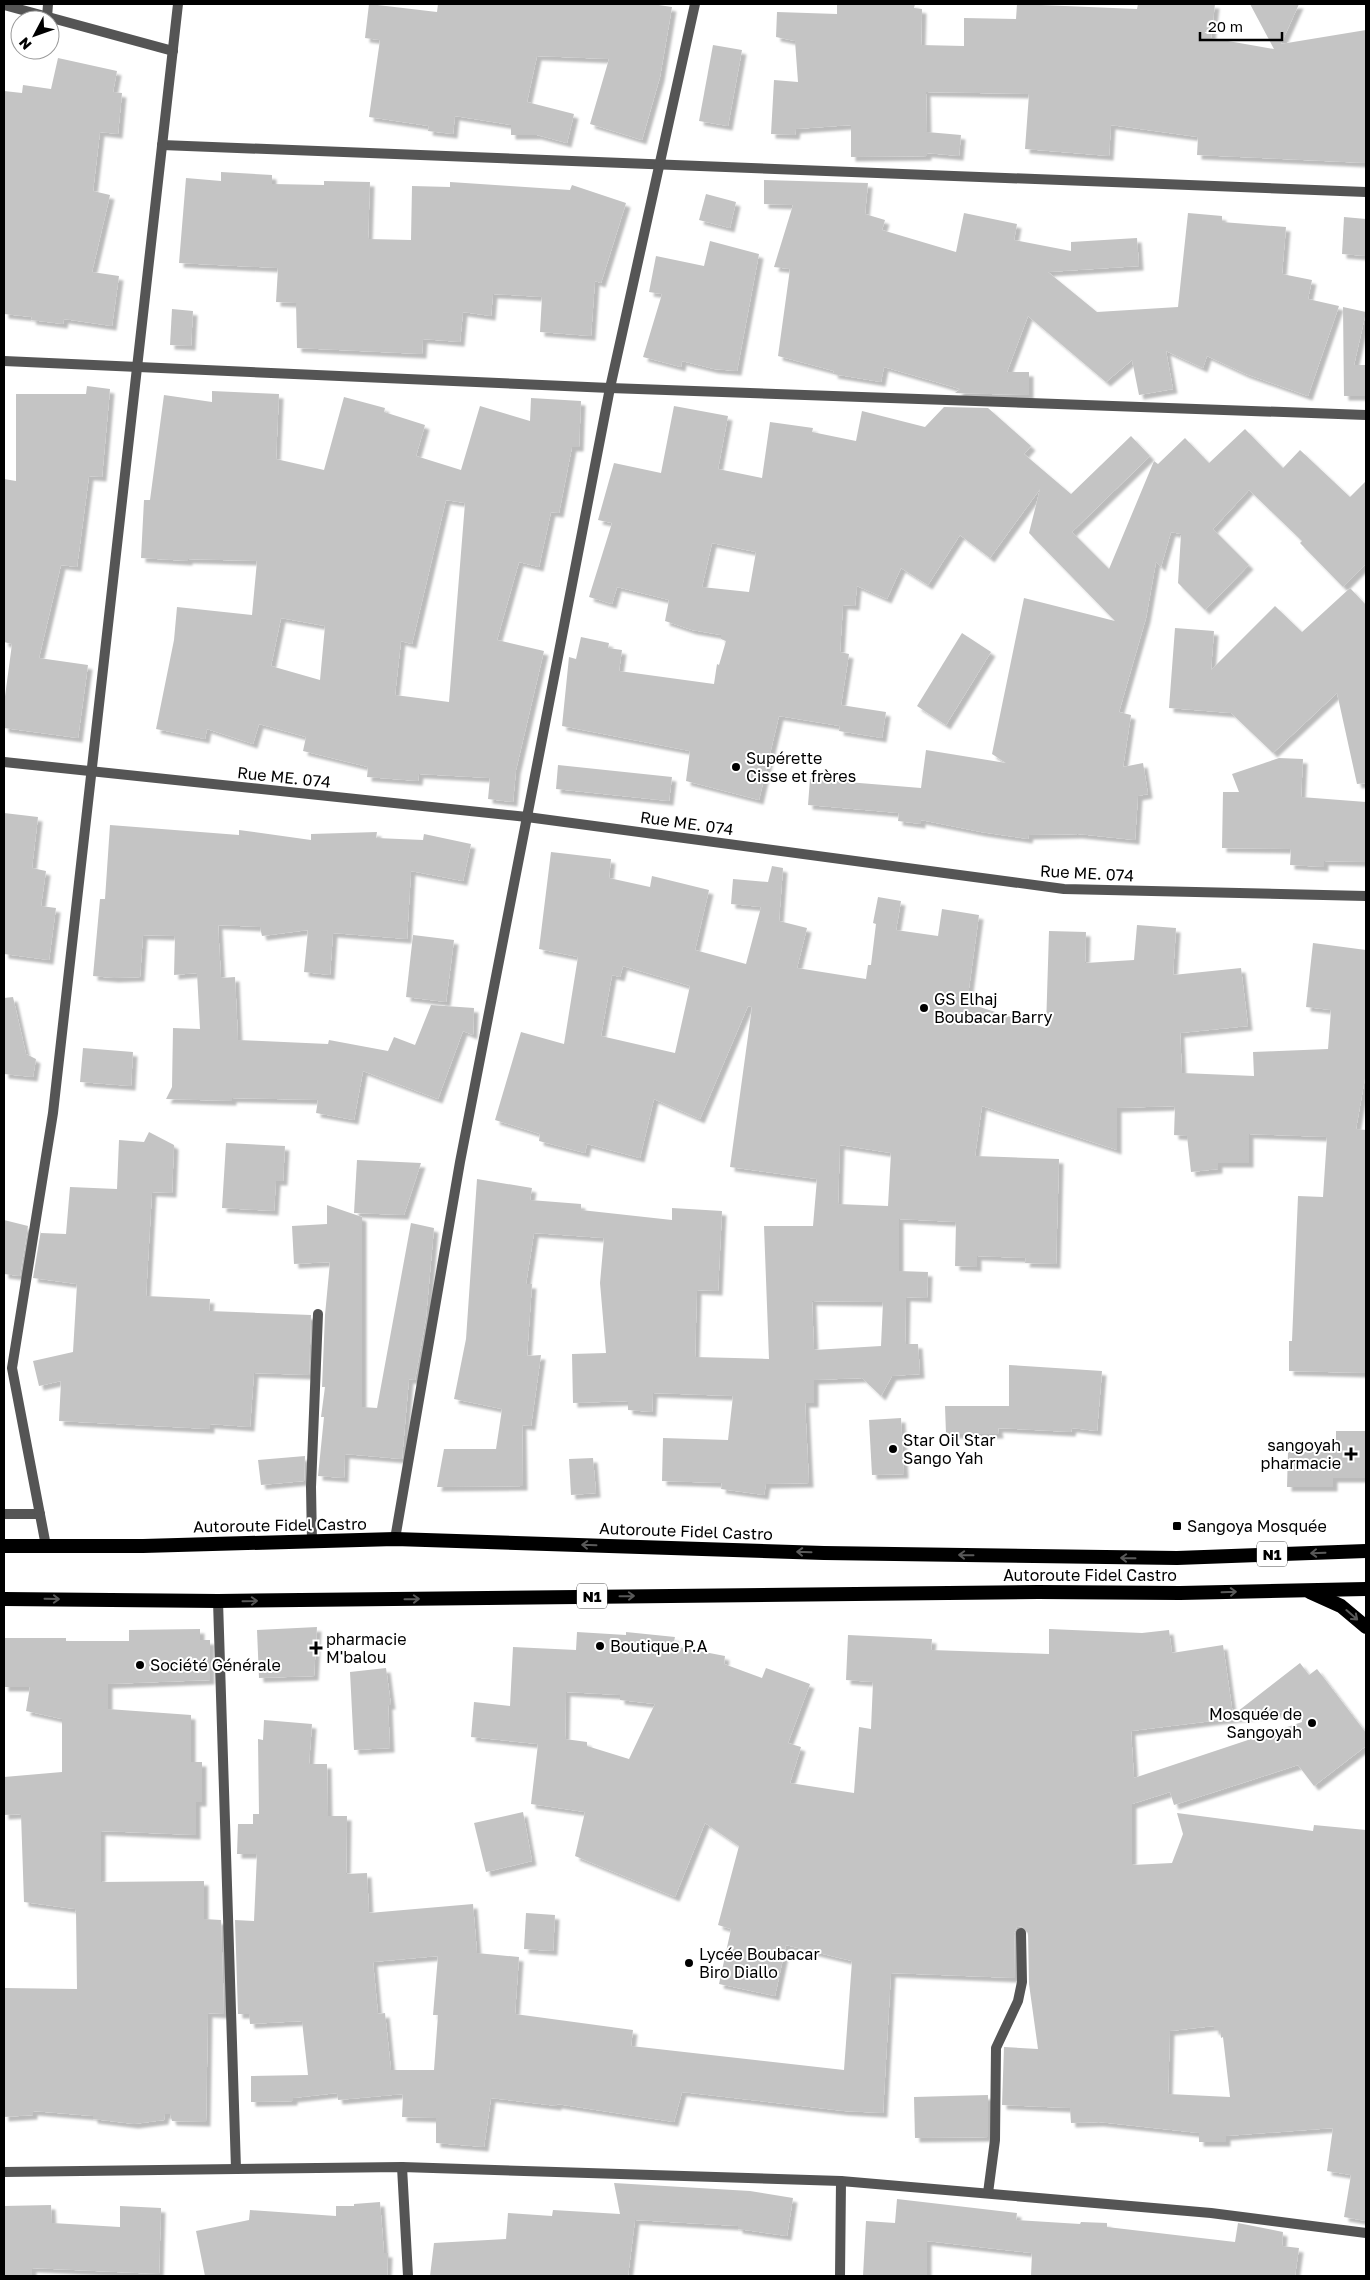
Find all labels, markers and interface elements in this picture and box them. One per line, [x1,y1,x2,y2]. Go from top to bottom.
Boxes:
north arrow [10,10,60,60]
scale bar [1200,10,1282,42]
text: 20 m [1208,17,1243,35]
text: N [15,34,35,53]
place label: Supérette Cisse et frères [746,748,856,786]
marker: Supérette Cisse et frères [730,761,742,773]
street label: Rue ME. 074 [236,762,332,792]
street label: Rue ME. 074 [639,807,735,839]
street label: Rue ME. 074 [1040,861,1134,885]
place label: GS Elhaj Boubacar Barry [934,989,1053,1027]
marker: GS Elhaj Boubacar Barry [918,1002,930,1014]
place label: Star Oil Star Sango Yah [903,1430,995,1468]
place label: sangoyah pharmacie [1261,1435,1341,1473]
marker: Star Oil Star Sango Yah [887,1443,899,1455]
marker: sangoyah pharmacie [1345,1448,1357,1460]
street label: Autoroute Fidel Castro [193,1513,367,1537]
place label: Sangoya Mosquée [1187,1516,1327,1536]
street label: Autoroute Fidel Castro [599,1518,773,1544]
marker: Sangoya Mosquée [1171,1520,1183,1532]
one-way arrow [581,1541,597,1550]
road number: N1 [1257,1542,1287,1566]
one-way arrow [796,1547,812,1557]
one-way arrow [1310,1548,1326,1557]
one-way arrow [958,1550,974,1560]
one-way arrow [1121,1553,1137,1563]
street label: Autoroute Fidel Castro [1003,1565,1177,1585]
road number: N1 [577,1584,607,1608]
one-way arrow [1221,1587,1237,1596]
one-way arrow [619,1591,635,1601]
one-way arrow [44,1594,60,1604]
one-way arrow [404,1594,420,1604]
one-way arrow [242,1596,258,1606]
one-way arrow [1346,1609,1359,1621]
place label: pharmacie M'balou [326,1629,406,1667]
place label: Boutique P.A [610,1636,708,1656]
marker: Boutique P.A [594,1640,606,1652]
marker: pharmacie M'balou [310,1642,322,1654]
place label: Société Générale [150,1655,281,1675]
marker: Société Générale [134,1659,146,1671]
place label: Mosquée de Sangoyah [1209,1704,1302,1742]
marker: Mosquée de Sangoyah [1306,1717,1318,1729]
place label: Lycée Boubacar Biro Diallo [699,1944,820,1982]
marker: Lycée Boubacar Biro Diallo [683,1957,695,1969]

